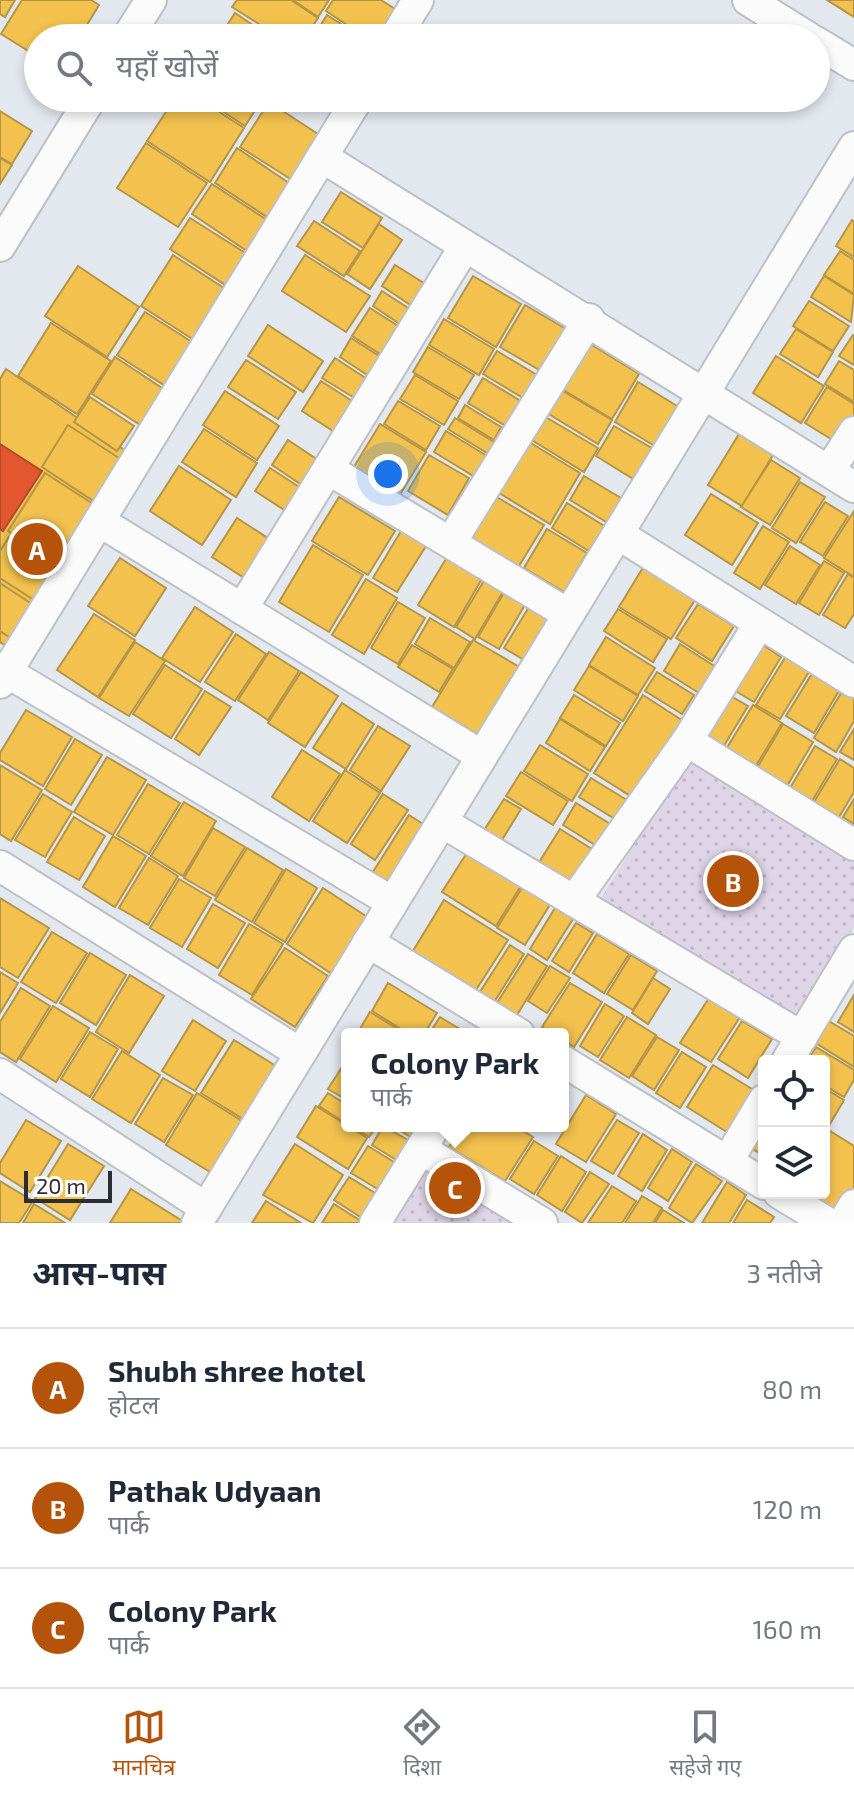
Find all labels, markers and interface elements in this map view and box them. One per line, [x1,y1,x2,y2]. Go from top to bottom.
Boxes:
search box [24,24,830,112]
icon: search [52,46,96,90]
text: यहाँ खोजें [116,47,218,83]
your location [368,454,408,494]
pin: A [11,519,63,579]
pin: B [707,851,759,911]
popup [341,1028,569,1132]
text: Colony Park [371,1044,539,1080]
map controls [758,1055,830,1199]
button: locate [758,1055,830,1127]
text: पार्क [371,1080,412,1111]
button: layers [758,1127,830,1199]
pin: C [429,1158,481,1218]
scale bar [24,1167,112,1203]
text: 20 m [36,1172,86,1198]
text: आस-पास [32,1251,166,1292]
text: 3 नतीजे [746,1257,822,1288]
text: Shubh shree hotel [108,1352,365,1388]
text: A [50,1373,66,1404]
text: 80 m [762,1373,822,1404]
text: होटल [108,1388,159,1419]
text: Pathak Udyaan [108,1472,322,1508]
text: B [50,1493,66,1524]
text: 120 m [753,1493,822,1524]
text: पार्क [108,1508,149,1539]
text: Colony Park [108,1592,277,1628]
text: C [50,1613,66,1644]
text: 160 m [753,1613,822,1644]
text: पार्क [108,1628,149,1659]
tab: मानचित्र [112,1705,175,1784]
tab: दिशा [400,1705,444,1784]
tab: सहेजे गए [669,1705,742,1784]

